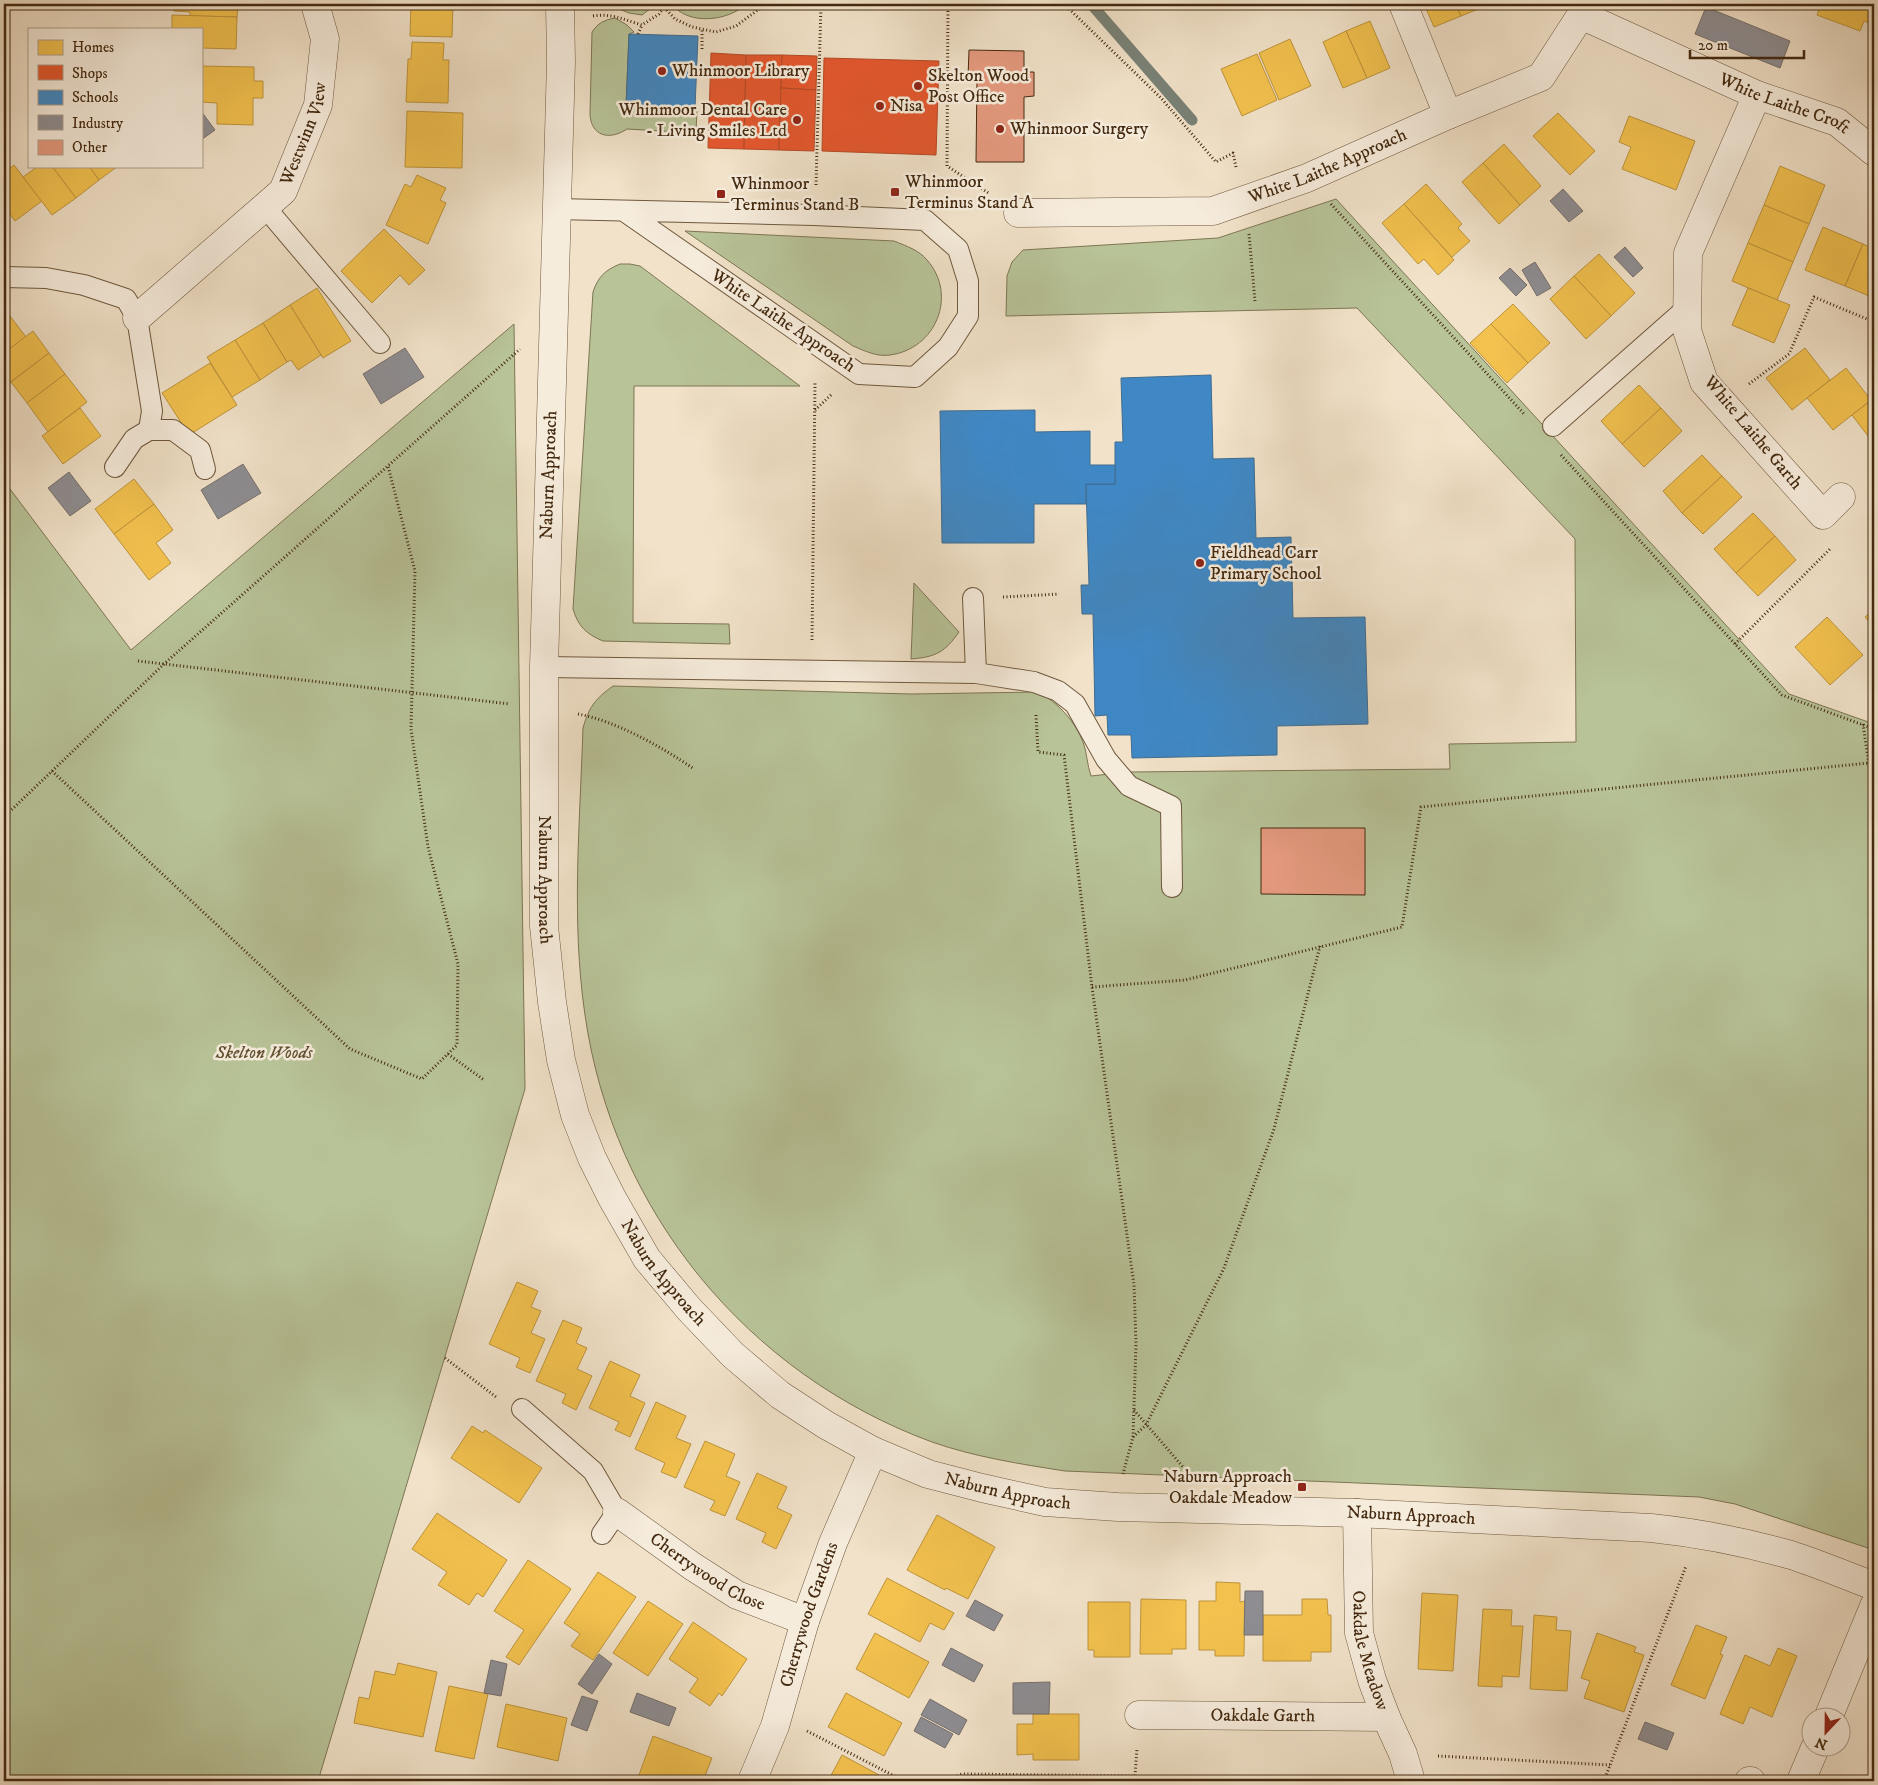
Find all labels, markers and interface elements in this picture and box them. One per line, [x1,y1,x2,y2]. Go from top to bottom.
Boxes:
legend [28,28,202,168]
scale bar [1690,28,1804,60]
text: 20 m [1698,36,1728,55]
text: Homes [72,38,114,57]
place label: Whinmoor Library [671,60,810,82]
text: Shops [72,64,108,83]
marker: Whinmoor Library [656,65,668,77]
place label: Skelton Wood Post Office [928,65,1029,108]
street label: White Laithe Croft [1715,68,1855,139]
marker: Skelton Wood Post Office [912,80,924,92]
street label: Westwinn View [275,81,331,189]
text: Schools [72,88,118,107]
place label: Nisa [890,95,923,117]
place label: Whinmoor Dental Care - Living Smiles Ltd [617,99,787,142]
marker: Nisa [874,100,886,112]
text: Industry [72,114,124,133]
marker: Whinmoor Dental Care - Living Smiles Ltd [791,114,803,126]
place label: Whinmoor Surgery [1009,118,1149,140]
marker: Whinmoor Surgery [994,123,1006,135]
street label: White Laithe Approach [1244,124,1411,209]
text: Other [72,138,107,157]
place label: Whinmoor Terminus Stand A [904,171,1034,214]
place label: Whinmoor Terminus Stand B [730,173,859,216]
marker: Whinmoor Terminus Stand A [889,186,901,198]
marker: Whinmoor Terminus Stand B [715,188,727,200]
street label: White Laithe Approach [706,264,860,378]
street label: White Laithe Garth [1698,371,1807,495]
street label: Naburn Approach [536,410,562,540]
place label: Fieldhead Carr Primary School [1210,542,1322,585]
marker: Fieldhead Carr Primary School [1194,557,1206,569]
street label: Naburn Approach [533,815,557,946]
park label: Skelton Woods [215,1042,313,1064]
street label: Naburn Approach [616,1215,711,1331]
place label: Naburn Approach Oakdale Meadow [1163,1466,1293,1509]
street label: Naburn Approach [942,1468,1072,1515]
marker: Naburn Approach Oakdale Meadow [1296,1481,1308,1493]
street label: Naburn Approach [1346,1502,1477,1530]
street label: Cherrywood Close [645,1528,768,1616]
street label: Cherrywood Gardens [776,1539,843,1690]
street label: Oakdale Meadow [1347,1590,1394,1714]
street label: Oakdale Garth [1211,1705,1316,1727]
north arrow [1800,1708,1850,1758]
text: N [1812,1732,1830,1754]

